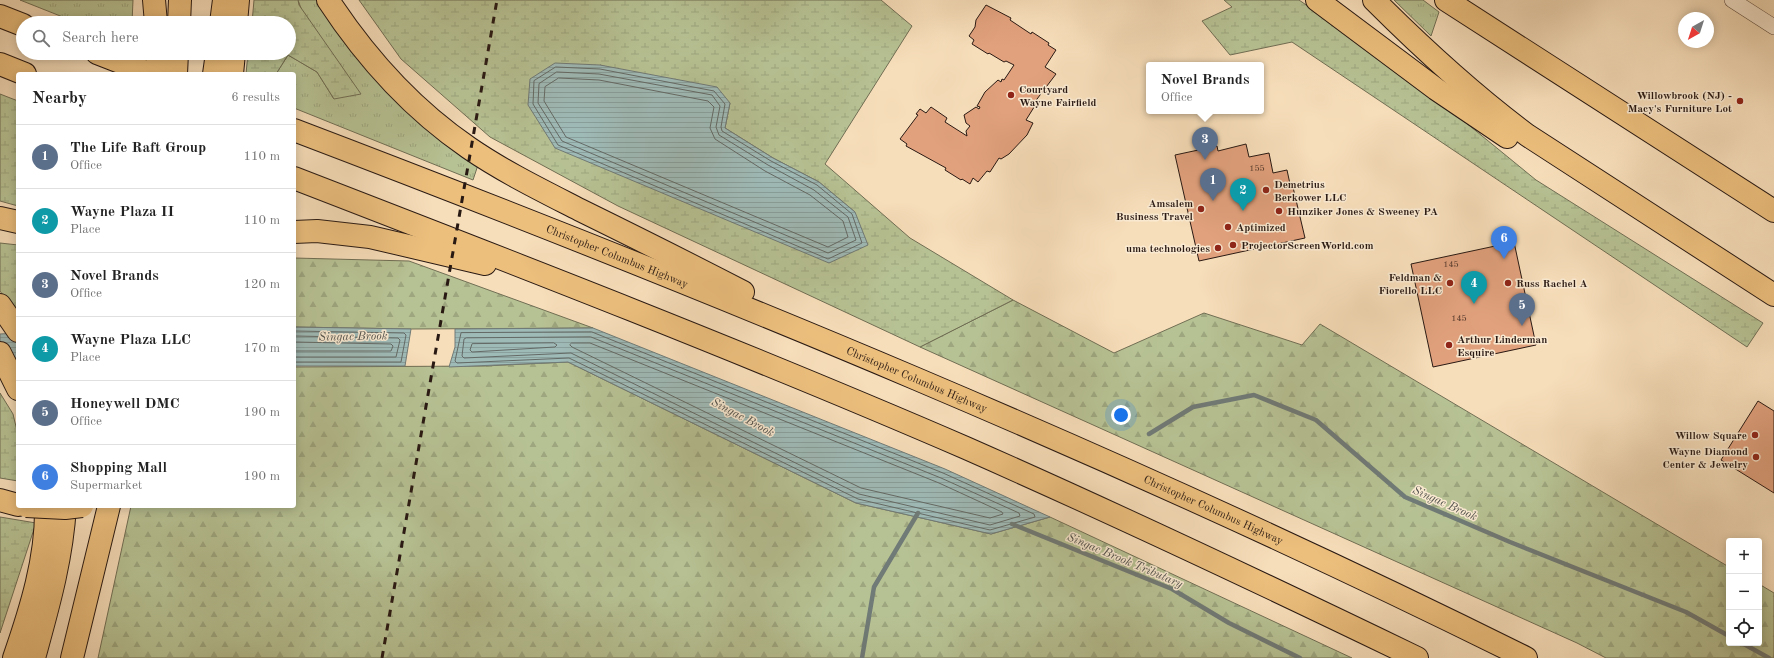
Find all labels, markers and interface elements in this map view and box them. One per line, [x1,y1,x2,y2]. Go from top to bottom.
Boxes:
north arrow [1678,12,1714,48]
search box [16,16,296,60]
icon: search [30,27,52,49]
text: Search here [62,31,139,46]
popup [1146,62,1264,114]
text: Novel Brands [1161,73,1249,88]
place label: Courtyard Wayne Fairfield [1019,85,1097,109]
text: Nearby [32,90,87,107]
marker: Courtyard Wayne Fairfield [1006,90,1016,100]
text: 6 results [231,91,280,104]
text: Office [1161,91,1193,104]
place label: Willowbrook (NJ) - Macy's Furniture Lot [1628,91,1732,115]
marker: Willowbrook (NJ) - Macy's Furniture Lot [1735,96,1745,106]
pin: 3 [1192,127,1218,160]
text: The Life Raft Group [70,141,206,156]
text: 1 [41,150,49,163]
text: 110 m [243,150,280,163]
text: Office [70,159,102,172]
house number: 155 [1249,164,1265,173]
pin: 1 [1200,168,1226,201]
pin: 2 [1230,178,1256,211]
place label: Demetrius Berkower LLC [1274,180,1346,204]
marker: Demetrius Berkower LLC [1261,185,1271,195]
place label: Amsalem Business Travel [1116,199,1194,223]
marker: Amsalem Business Travel [1196,204,1206,214]
text: Wayne Plaza II [70,205,174,220]
marker: Hunziker Jones & Sweeney PA [1274,206,1284,216]
place label: Hunziker Jones & Sweeney PA [1287,207,1439,218]
text: 2 [41,214,49,227]
text: 110 m [243,214,280,227]
marker: Aptimized [1223,222,1233,232]
text: Place [70,223,100,236]
place label: Aptimized [1236,223,1286,234]
street label: Christopher Columbus Highway [544,224,690,291]
pin: 6 [1491,226,1517,259]
marker: ProjectorScreenWorld.com [1228,240,1238,250]
place label: ProjectorScreenWorld.com [1241,241,1374,252]
marker: uma technologies [1213,243,1223,253]
place label: uma technologies [1126,244,1210,255]
house number: 145 [1443,260,1459,269]
text: Novel Brands [70,269,159,284]
pin: 4 [1461,271,1487,304]
place label: Feldman & Fiorello LLC [1378,273,1442,297]
text: 3 [41,278,49,291]
text: 120 m [243,278,280,291]
marker: Feldman & Fiorello LLC [1445,278,1455,288]
marker: Russ Rachel A [1503,278,1513,288]
place label: Russ Rachel A [1516,279,1588,290]
text: Office [70,287,102,300]
pin: 5 [1509,293,1535,326]
house number: 145 [1451,314,1467,323]
water label: Singac Brook [318,330,388,344]
text: Wayne Plaza LLC [70,333,191,348]
place label: Arthur Linderman Esquire [1457,335,1547,359]
marker: Arthur Linderman Esquire [1444,340,1454,350]
text: 4 [41,342,49,355]
text: 170 m [243,342,280,355]
street label: Christopher Columbus Highway [844,346,989,415]
text: Place [70,351,100,364]
water label: Singac Brook [709,396,776,440]
text: Honeywell DMC [70,397,180,412]
your location [1111,405,1131,425]
text: 5 [41,406,49,419]
text: 190 m [243,406,280,419]
text: Office [70,415,102,428]
marker: Willow Square [1750,430,1760,440]
place label: Willow Square [1675,431,1747,442]
place label: Wayne Diamond Center & Jewelry [1662,447,1748,471]
marker: Wayne Diamond Center & Jewelry [1751,452,1761,462]
text: Shopping Mall [70,461,167,476]
text: 6 [41,470,49,483]
text: 190 m [243,470,280,483]
street label: Christopher Columbus Highway [1142,474,1285,548]
text: Supermarket [70,479,142,492]
water label: Singac Brook [1410,484,1479,524]
water label: Singac Brook Tributary [1065,531,1185,591]
map controls [1726,538,1762,646]
button: + [1726,538,1762,574]
button: − [1726,574,1762,610]
button: locate [1726,610,1762,646]

